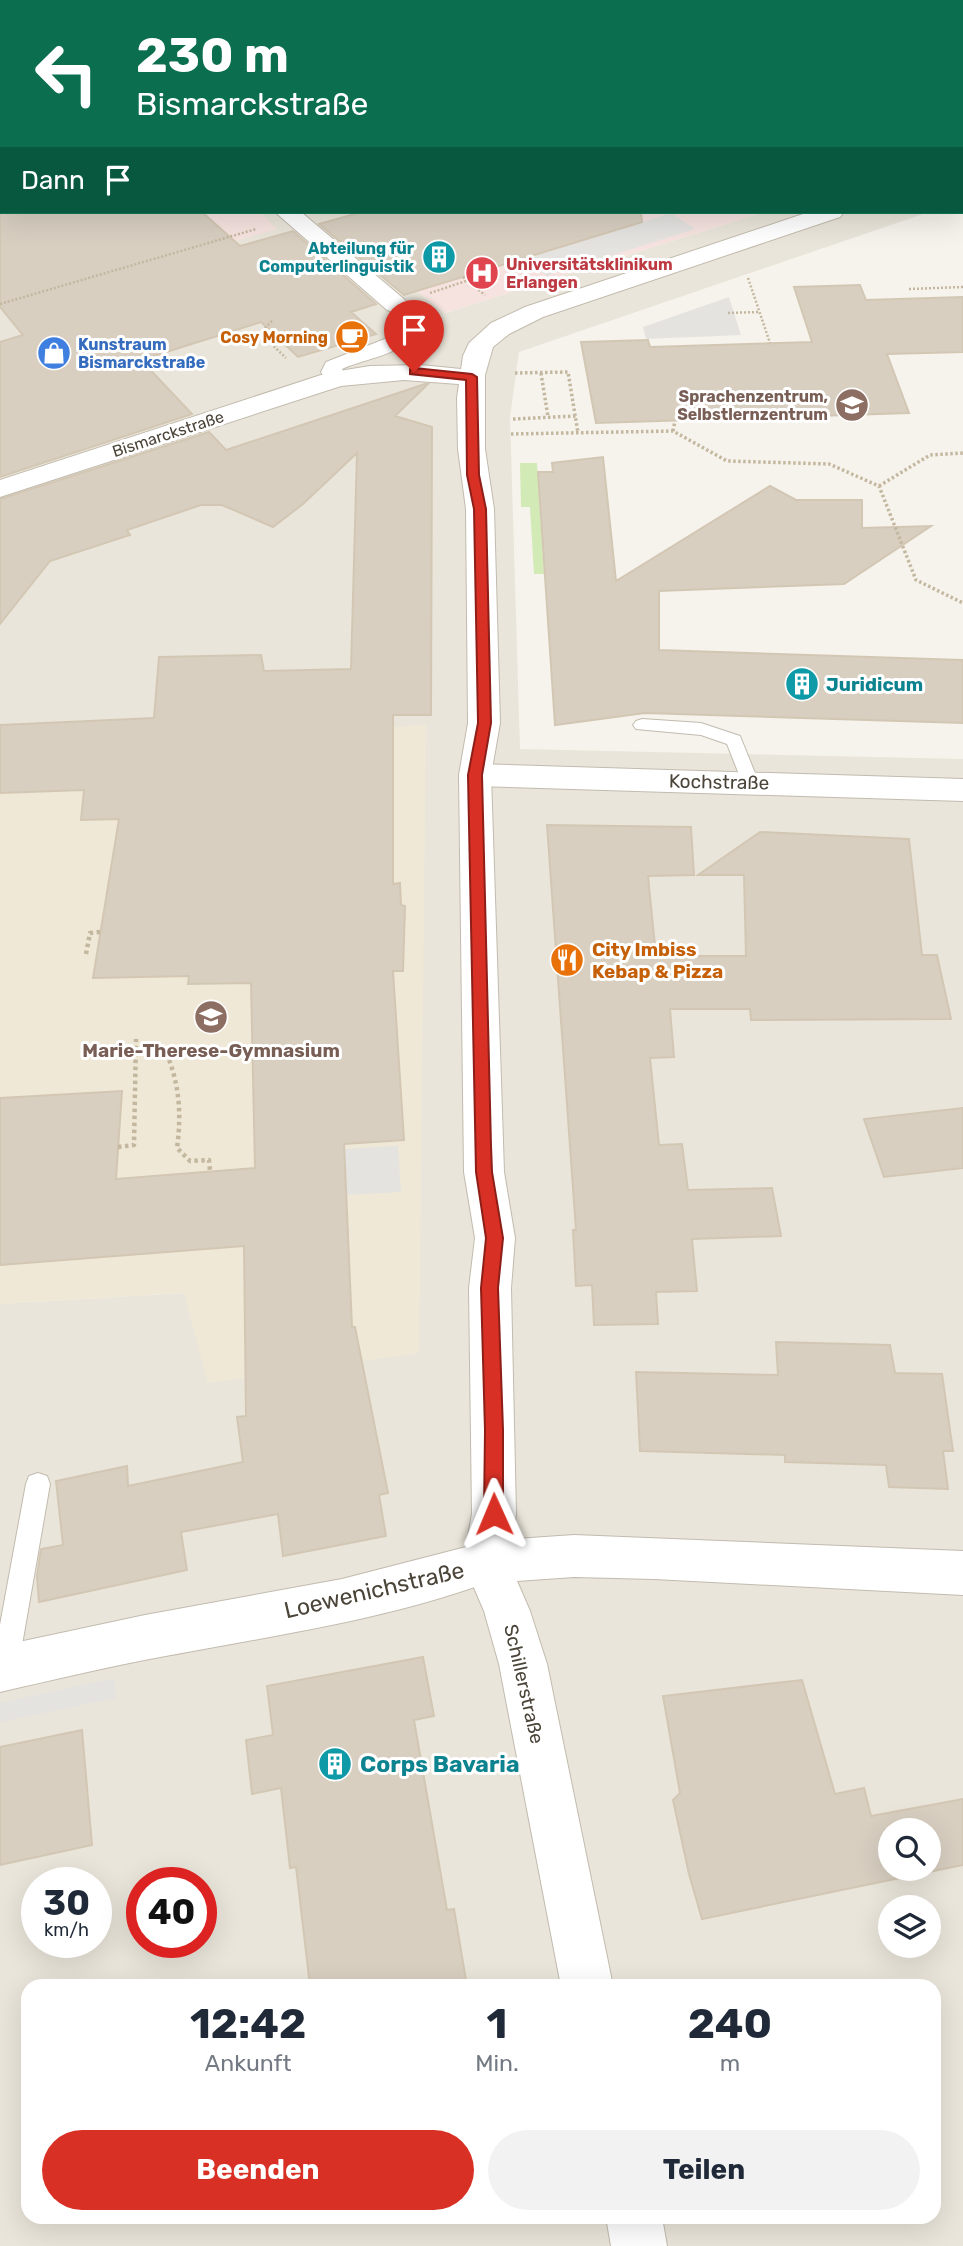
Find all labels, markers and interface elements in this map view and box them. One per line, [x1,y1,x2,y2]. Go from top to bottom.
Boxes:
text: 230 m [136,26,289,84]
icon: left [21,28,112,119]
text: Bismarckstraße [136,85,368,123]
icon: arrive [99,161,137,199]
text: Dann [21,165,85,196]
building icon: Abteilung für Computerlinguistik [420,238,458,276]
place label: Abteilung für Computerlinguistik [259,239,415,276]
hospital icon: Universitätsklinikum Erlangen [463,254,501,292]
place label: Universitätsklinikum Erlangen [506,255,673,292]
pin [384,300,444,372]
icon: arrive [395,311,433,349]
cafe icon: Cosy Morning [333,318,371,356]
place label: Cosy Morning [220,328,328,347]
shop icon: Kunstraum Bismarckstraße [35,334,73,372]
place label: Kunstraum Bismarckstraße [78,335,205,372]
school or university icon: Sprachenzentrum, Selbstlernzentrum [833,386,871,424]
place label: Sprachenzentrum, Selbstlernzentrum [677,387,828,424]
street label: Bismarckstraße [110,407,226,461]
building icon: Juridicum [783,665,821,703]
place label: Juridicum [826,673,923,696]
street label: Kochstraße [669,770,769,794]
place label: City Imbiss Kebap & Pizza [592,938,723,983]
restaurant icon: City Imbiss Kebap & Pizza [548,941,586,979]
school or university icon: Marie-Therese-Gymnasium [192,998,230,1036]
place label: Marie-Therese-Gymnasium [82,1039,340,1062]
position arrow [457,1477,531,1551]
street label: Loewenichstraße [281,1556,467,1624]
street label: Schillerstraße [499,1622,549,1746]
building icon: Corps Bavaria [316,1745,354,1783]
place label: Corps Bavaria [360,1750,520,1778]
map controls [878,1818,941,1958]
button: search [878,1818,941,1881]
speed limit sign: 40 [126,1867,217,1958]
text: 30 [43,1882,90,1924]
button: layers [878,1895,941,1958]
text: km/h [44,1919,89,1941]
text: 12:42 [190,1999,306,2049]
text: 1 [487,1999,507,2049]
text: 240 [688,1999,772,2049]
text: Ankunft [205,2049,291,2077]
text: Min. [475,2049,519,2077]
text: m [720,2049,740,2077]
button: Beenden [42,2130,474,2210]
button: Teilen [488,2130,920,2210]

